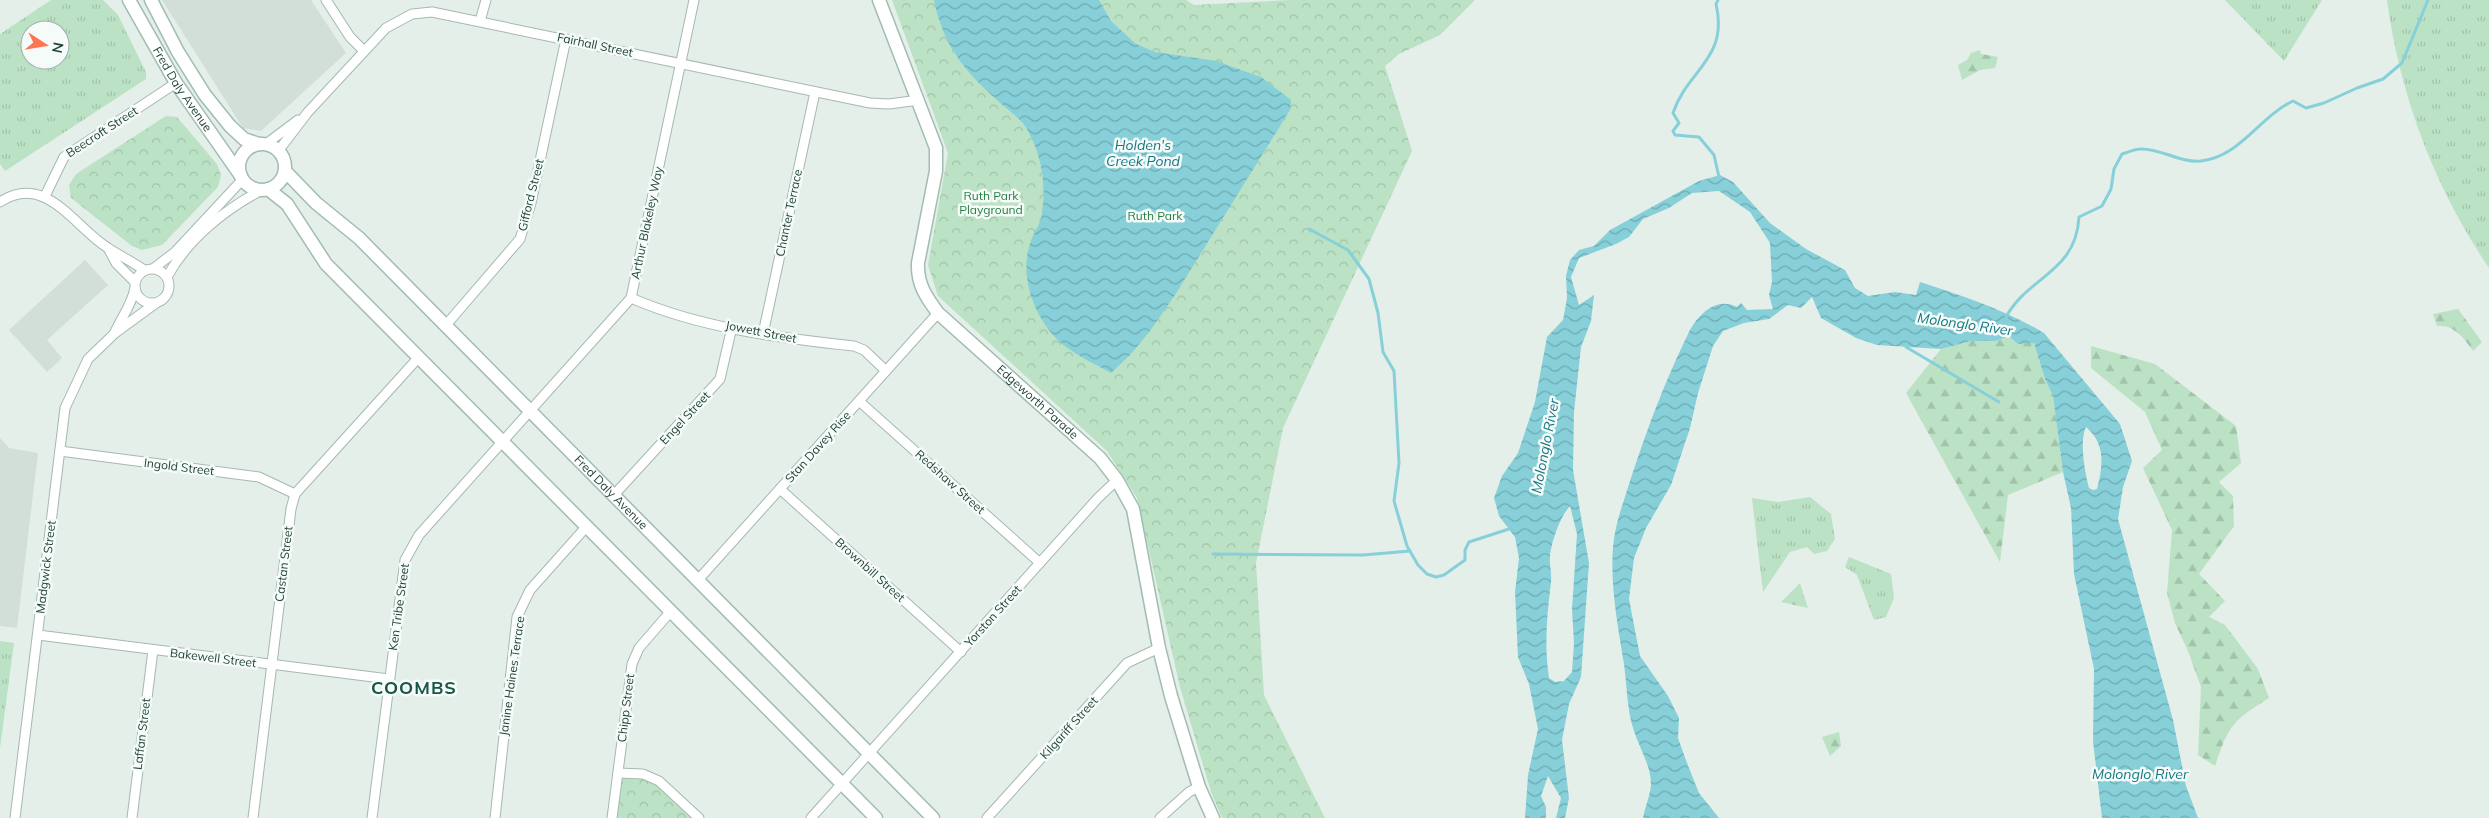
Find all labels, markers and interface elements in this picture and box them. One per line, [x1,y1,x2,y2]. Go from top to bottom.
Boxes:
north arrow [20,20,70,70]
street label: Fairhall Street [556,29,634,60]
text: N [48,41,68,55]
street label: Fred Daly Avenue [150,44,216,134]
street label: Beecroft Street [63,103,140,160]
water label: Holden's Creek Pond [1106,136,1181,170]
street label: Gifford Street [514,157,547,233]
street label: Arthur Blakeley Way [627,165,666,281]
street label: Chanter Terrace [772,168,805,258]
park label: Ruth Park Playground [959,188,1023,217]
park label: Ruth Park [1128,208,1183,223]
water label: Molonglo River [1916,308,2015,340]
street label: Jowett Street [724,317,798,346]
street label: Edgeworth Parade [994,361,1082,442]
street label: Engel Street [656,388,713,447]
water label: Molonglo River [1527,396,1563,495]
street label: Stan Davey Rise [782,408,854,486]
street label: Redshaw Street [912,446,988,517]
street label: Fred Daly Avenue [571,452,651,532]
street label: Ingold Street [143,455,215,478]
street label: Madgwick Street [32,520,59,614]
street label: Castan Street [271,525,296,603]
street label: Brownbill Street [832,534,908,605]
street label: Ken Tribe Street [385,562,412,651]
street label: Yorston Street [960,582,1024,650]
street label: Janine Haines Terrace [496,615,527,737]
street label: Bakewell Street [169,645,257,670]
street label: Chipp Street [614,673,637,743]
district label: COOMBS [371,676,457,699]
street label: Kilgariff Street [1037,693,1101,762]
street label: Laffan Street [130,697,153,771]
water label: Molonglo River [2092,765,2189,783]

